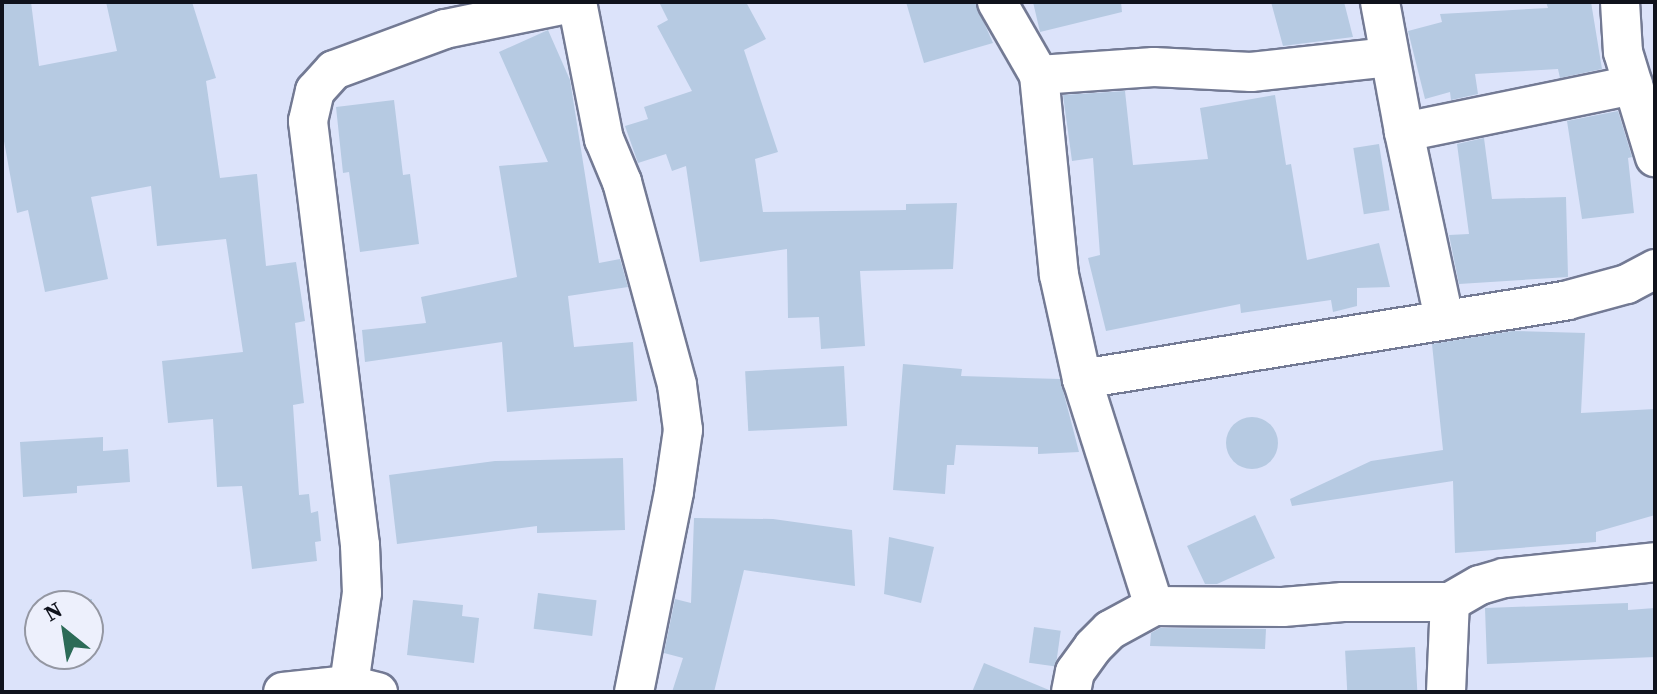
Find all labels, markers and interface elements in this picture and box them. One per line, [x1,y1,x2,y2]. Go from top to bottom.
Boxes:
north arrow [24,590,104,670]
text: N [39,594,67,628]

